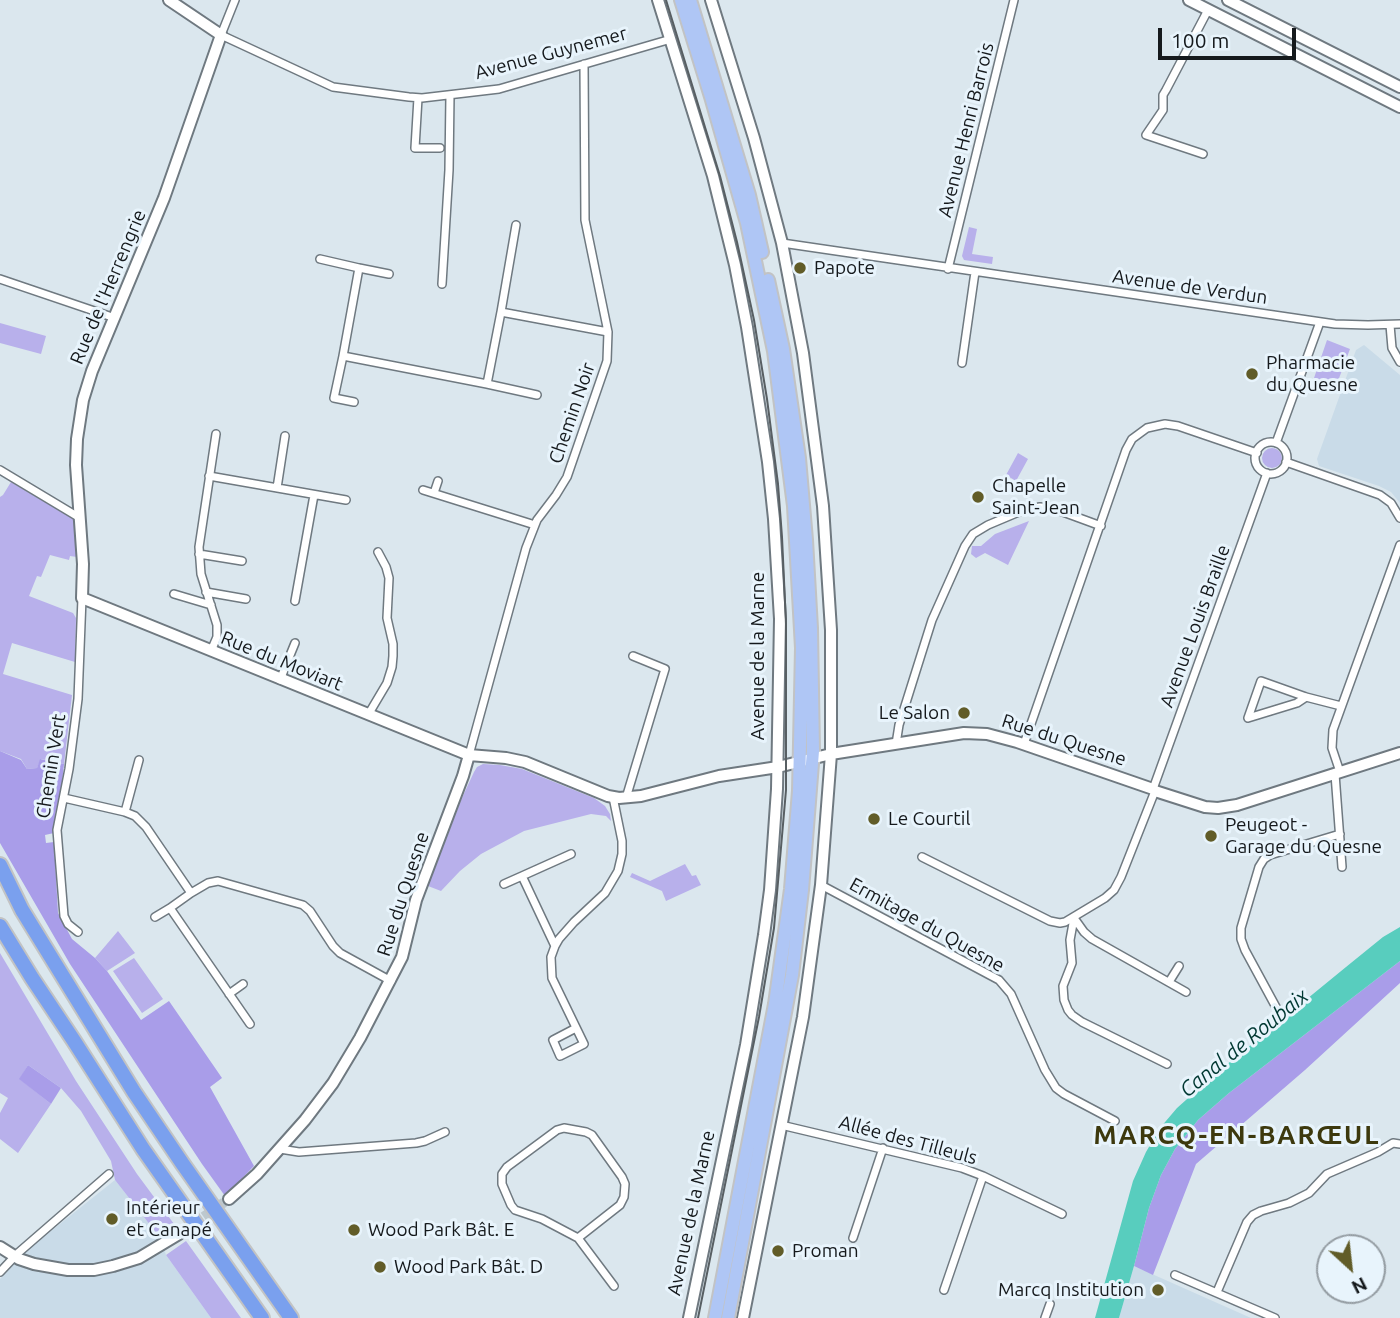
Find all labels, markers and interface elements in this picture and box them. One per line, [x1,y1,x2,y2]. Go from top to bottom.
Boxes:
scale bar [1162,14,1300,58]
street label: Avenue Guynemer [473,22,629,84]
text: 100 m [1171,28,1229,52]
street label: Avenue Henri Barrois [933,40,999,220]
street label: Rue de l'Herrengrie [65,206,151,368]
place label: Papote [814,257,875,279]
marker: Papote [792,260,808,276]
street label: Avenue de Verdun [1111,265,1269,309]
place label: Pharmacie du Quesne [1266,352,1358,396]
street label: Chemin Noir [544,359,600,467]
marker: Pharmacie du Quesne [1244,366,1260,382]
place label: Chapelle Saint-Jean [992,475,1080,519]
marker: Chapelle Saint-Jean [970,489,986,505]
street label: Avenue Louis Braille [1155,542,1235,710]
street label: Avenue de la Marne [747,572,769,740]
street label: Rue du Moviart [218,626,346,696]
place label: Le Salon [879,702,950,724]
marker: Le Salon [956,705,972,721]
street label: Rue du Quesne [999,709,1129,771]
street label: Chemin Vert [31,712,71,820]
place label: Le Courtil [888,808,970,830]
marker: Le Courtil [866,811,882,827]
place label: Peugeot - Garage du Quesne [1225,814,1382,858]
marker: Peugeot - Garage du Quesne [1203,828,1219,844]
street label: Rue du Quesne [372,829,434,959]
street label: Ermitage du Quesne [845,873,1009,977]
water label: Canal de Roubaix [1175,983,1313,1103]
street label: Allée des Tilleuls [836,1111,980,1169]
district label: MARCQ-EN-BARŒUL [1095,1119,1379,1151]
street label: Avenue de la Marne [662,1128,720,1298]
place label: Intérieur et Canapé [126,1197,212,1241]
marker: Intérieur et Canapé [104,1211,120,1227]
place label: Wood Park Bât. E [368,1219,514,1241]
marker: Wood Park Bât. E [346,1222,362,1238]
north arrow [1316,1234,1386,1304]
place label: Proman [792,1240,859,1262]
marker: Proman [770,1243,786,1259]
place label: Wood Park Bât. D [394,1256,543,1278]
marker: Wood Park Bât. D [372,1259,388,1275]
text: N [1348,1273,1371,1299]
place label: Marcq Institution [998,1279,1144,1301]
marker: Marcq Institution [1150,1282,1166,1298]

